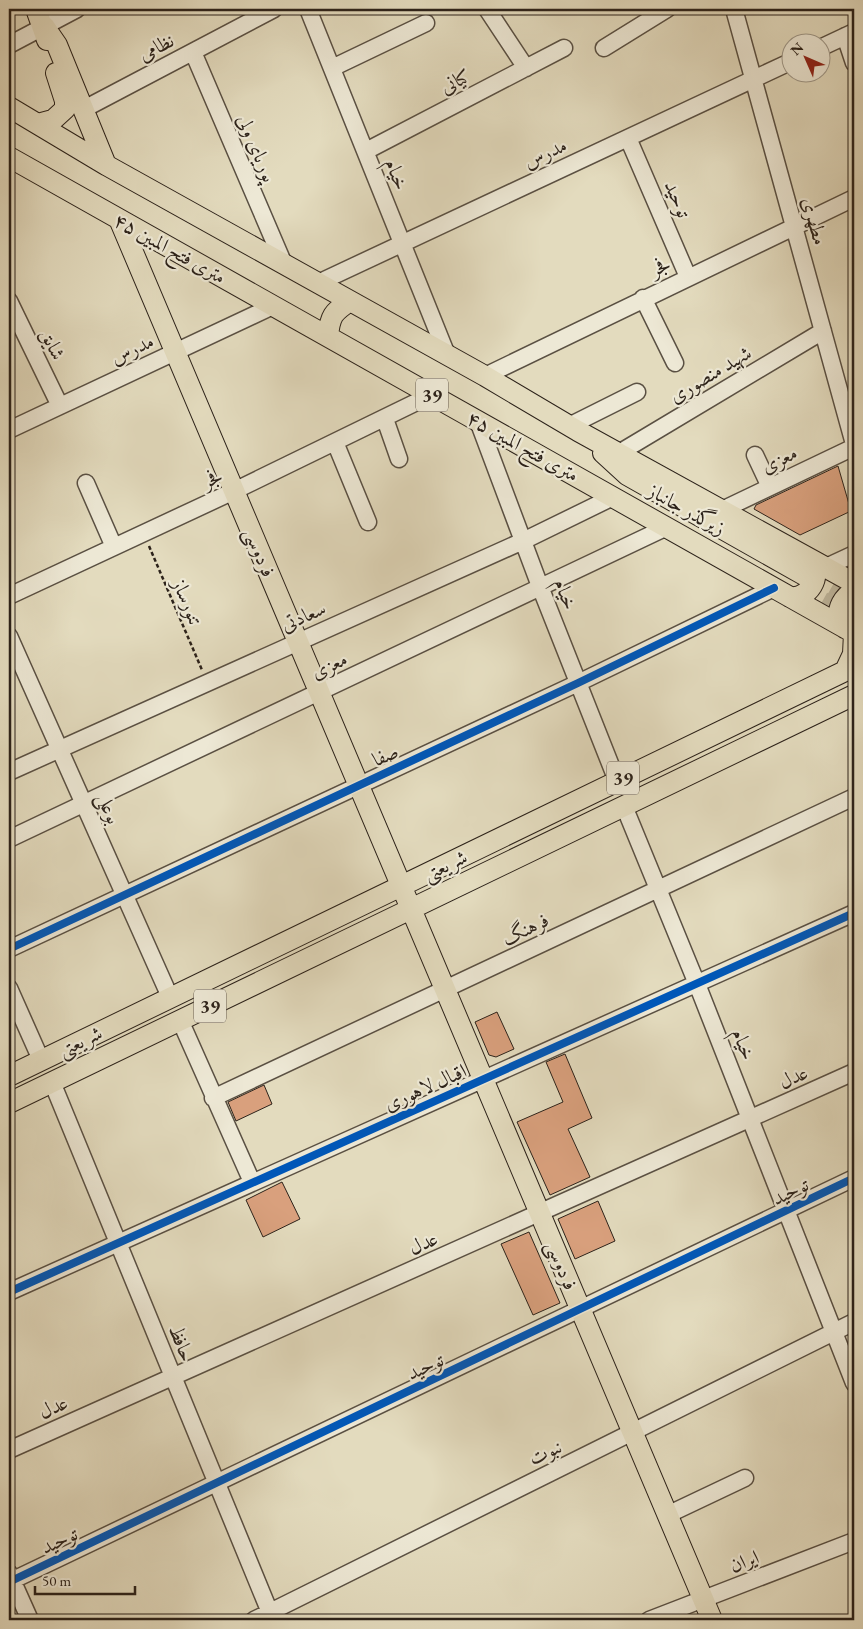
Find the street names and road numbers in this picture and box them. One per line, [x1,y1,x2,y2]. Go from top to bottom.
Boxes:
street label: نظامی [134,27,178,67]
street label: کیانی [435,62,475,100]
street label: پوریای ولی [229,110,283,188]
street label: مدرس [519,132,571,174]
street label: خیام [374,154,415,195]
street label: توحید [659,176,697,222]
street label: مطهری [796,194,834,248]
street label: ۴۵ متری فتح المبین [107,206,231,294]
street label: فجر [644,250,675,283]
street label: شایق [34,324,72,364]
street label: مدرس [106,328,158,370]
street label: شهید منصوری [664,339,756,409]
road number: 39 [416,378,448,412]
street label: ۴۵ متری فتح المبین [460,404,584,492]
street label: معزی [757,439,801,479]
street label: فجر [196,462,227,495]
street label: زیرگذر جانباز [642,475,731,541]
street label: فردوسی [236,523,282,581]
street label: تنورساز [166,573,209,629]
street label: خیام [544,575,584,615]
street label: سعادتی [276,595,330,637]
street label: معزی [307,645,351,685]
street label: صفا [368,738,402,772]
road number: 39 [607,761,639,794]
street label: بوعلی [89,788,127,829]
street label: شریعتی [419,843,472,889]
street label: فرهنگ [497,907,553,951]
road number: 39 [194,989,226,1022]
street label: شریعتی [54,1019,107,1065]
street label: خیام [721,1024,762,1065]
street label: اقبال لاهوری [380,1057,470,1117]
street label: عدل [774,1059,812,1095]
street label: توحید [767,1171,813,1211]
street label: عدل [404,1225,442,1261]
street label: فردوسی [538,1236,584,1294]
street label: حافظ [163,1321,201,1365]
street label: توحید [402,1346,448,1386]
street label: عدل [34,1389,72,1425]
street label: نبوت [524,1433,566,1471]
street label: توحید [36,1520,82,1560]
street label: ایران [726,1544,762,1578]

